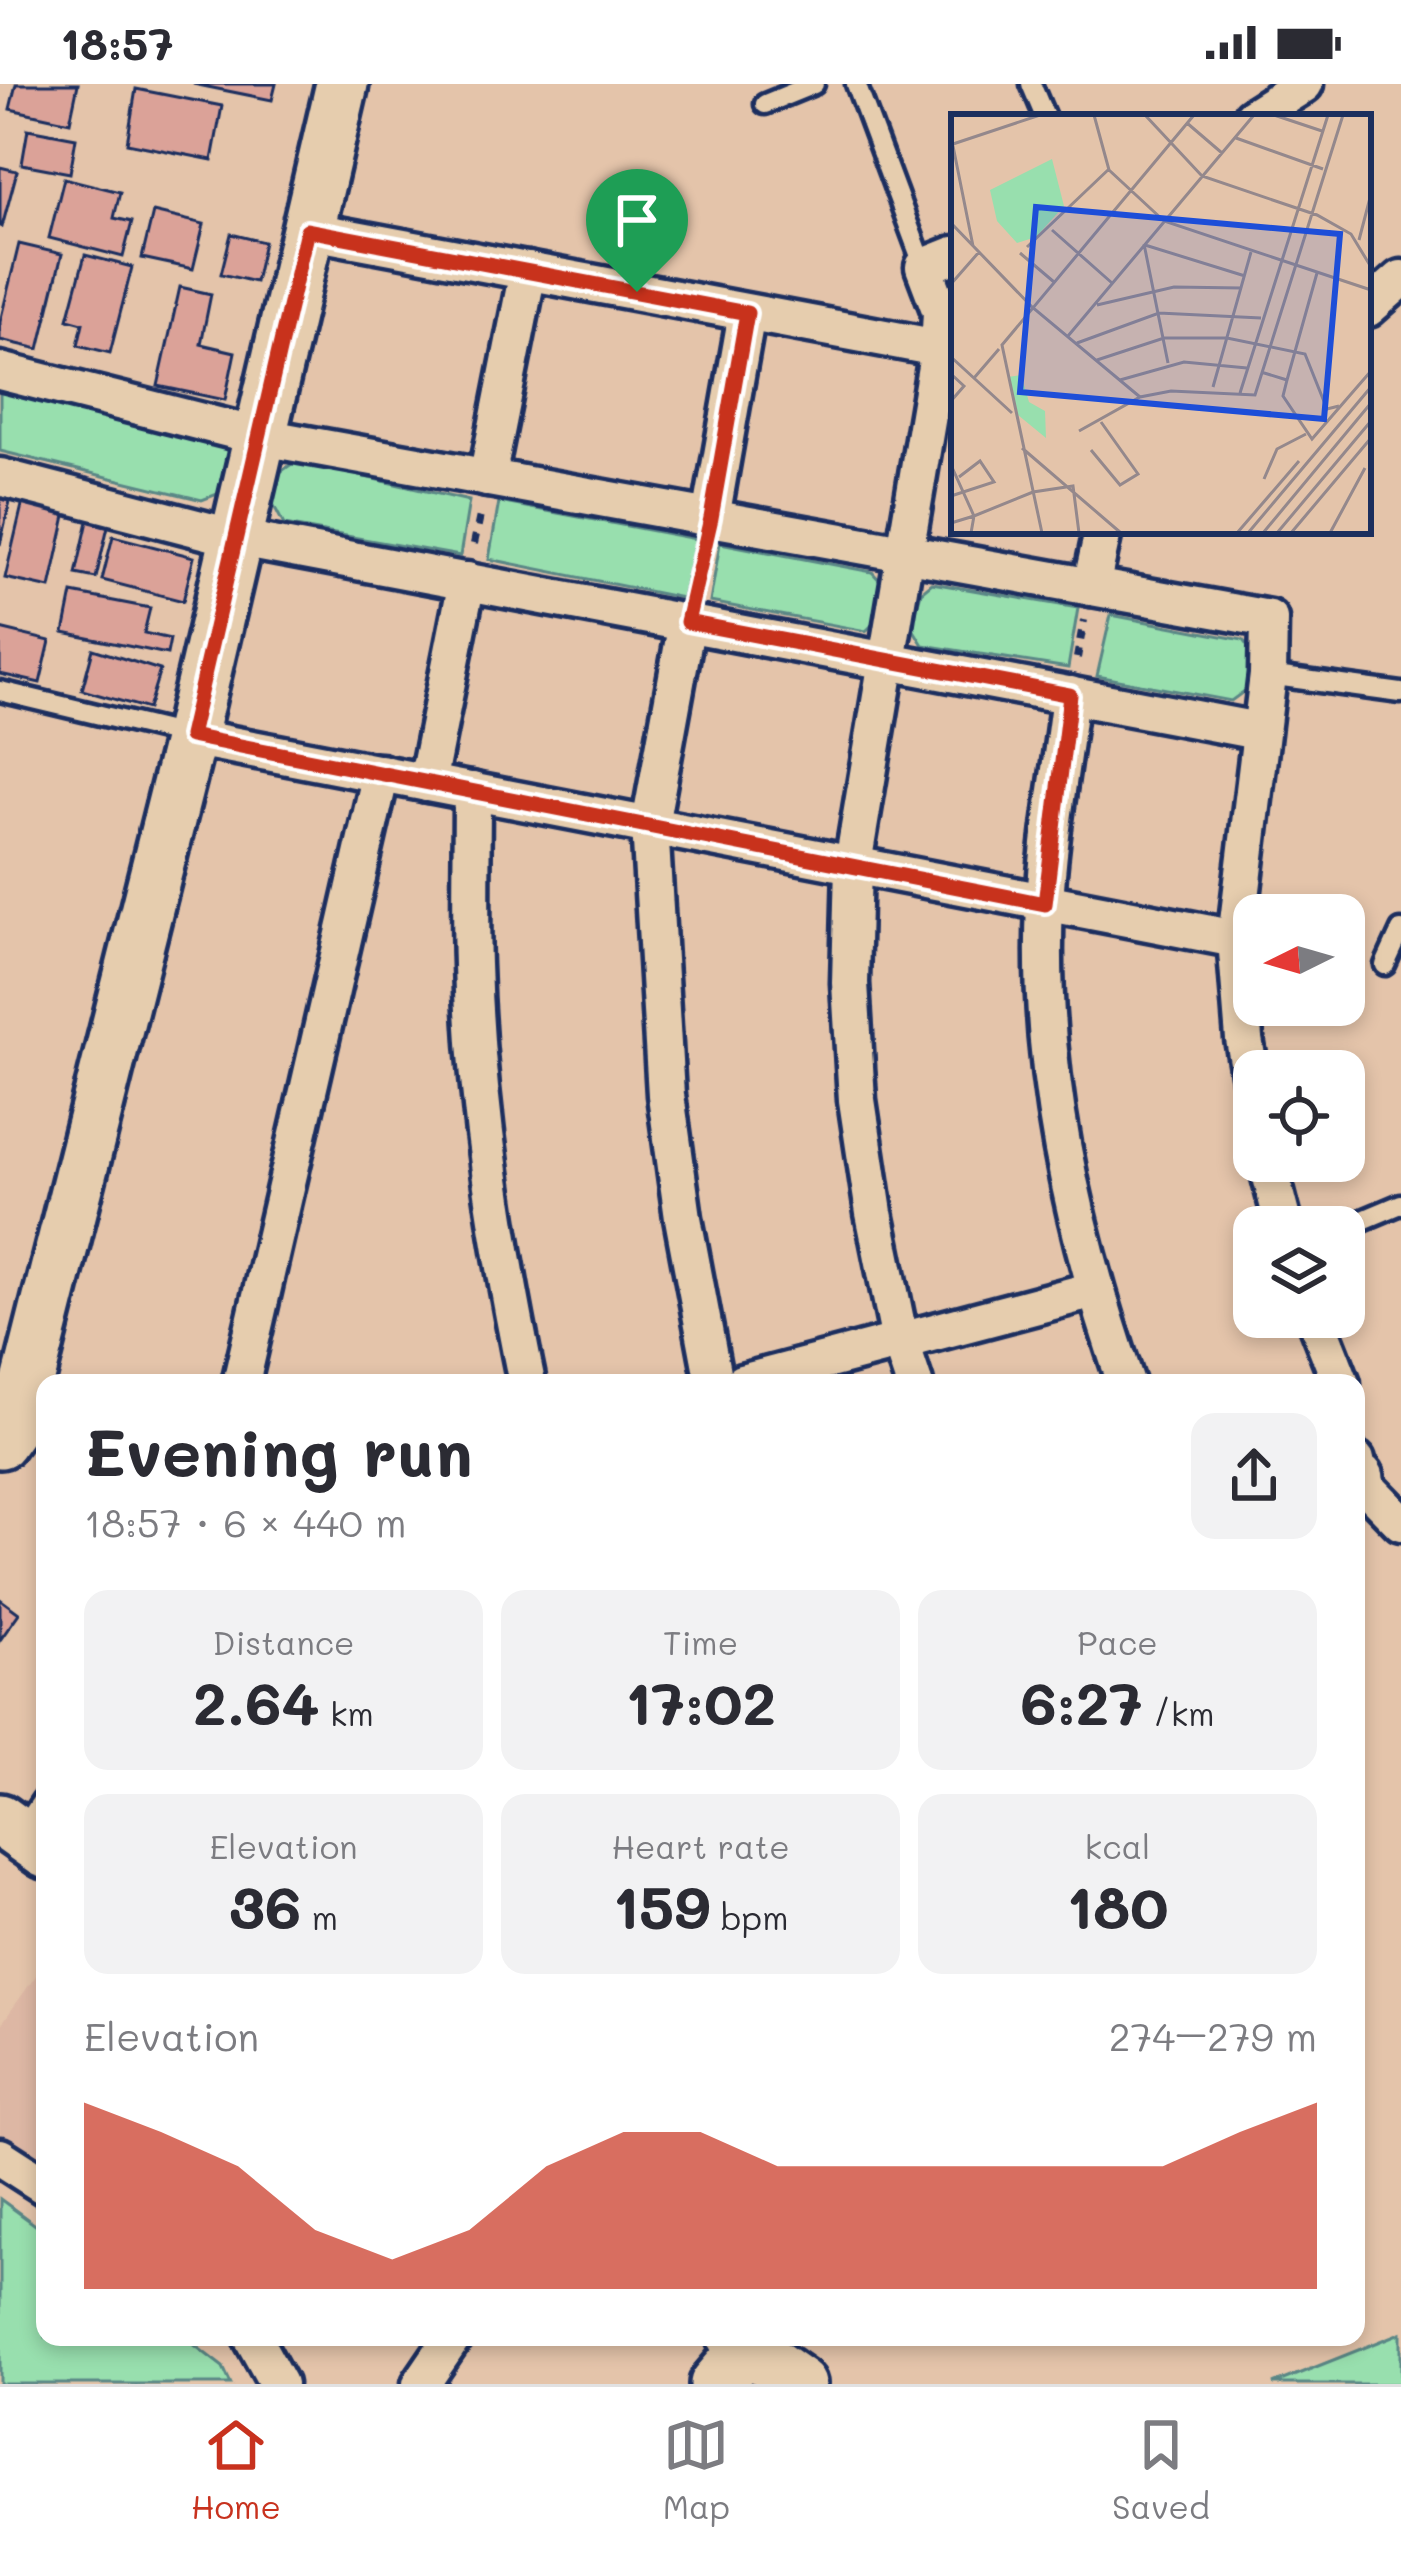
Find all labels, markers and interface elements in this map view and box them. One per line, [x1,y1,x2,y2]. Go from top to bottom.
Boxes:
text: 18:57 [60,13,173,71]
inset map [951,114,1371,534]
pin [586,169,688,292]
icon: arrive [604,187,670,253]
north arrow [1233,894,1365,1026]
map controls [1233,894,1365,1338]
button: locate [1233,1050,1365,1182]
button: layers [1233,1206,1365,1338]
text: Evening run [84,1408,473,1494]
button: share [1191,1413,1317,1539]
text: 18:57 · 6 × 440 m [84,1496,407,1547]
text: Distance [213,1620,355,1663]
text: Time [663,1620,738,1663]
text: Pace [1077,1620,1158,1663]
text: 2.64 [193,1663,319,1741]
text: 17:02 [625,1663,776,1741]
text: 6:27 [1021,1663,1143,1741]
text: km [319,1691,374,1734]
text: /km [1143,1691,1215,1734]
text: Elevation [209,1824,358,1867]
text: Heart rate [611,1824,790,1867]
text: kcal [1085,1824,1150,1867]
text: 36 [229,1867,301,1945]
text: 159 [613,1867,710,1945]
text: 180 [1066,1867,1169,1945]
text: m [301,1895,338,1938]
text: bpm [710,1895,788,1938]
text: Elevation [84,2010,259,2061]
text: 274–279 m [1109,2010,1317,2061]
tab: Home [191,2412,281,2527]
tab: Map [663,2412,730,2527]
tab: Saved [1112,2412,1210,2527]

